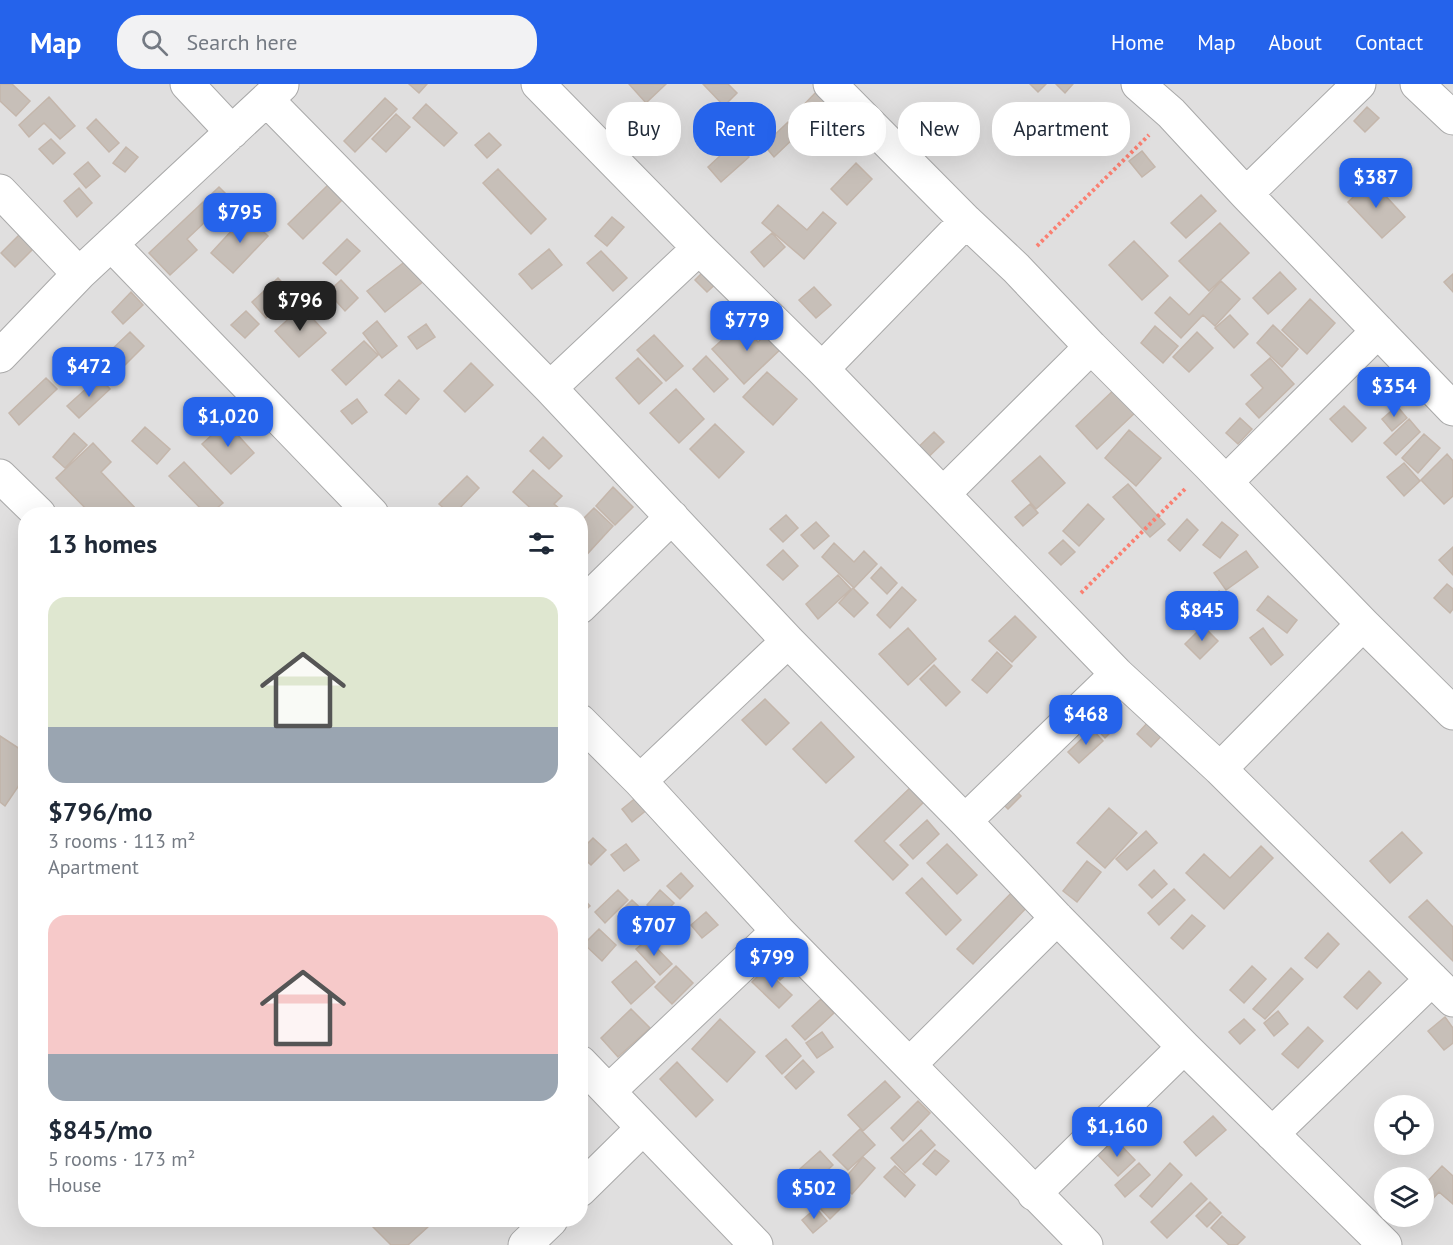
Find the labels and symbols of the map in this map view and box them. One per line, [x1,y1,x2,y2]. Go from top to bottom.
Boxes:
pin: $387 [1340,158,1412,209]
pin: $795 [204,193,276,244]
pin: $796 [264,281,336,332]
pin: $779 [711,301,783,352]
pin: $472 [53,347,125,398]
pin: $354 [1358,367,1430,418]
pin: $1,020 [179,397,277,448]
pin: $845 [1166,591,1238,642]
pin: $468 [1050,695,1122,746]
pin: $707 [618,906,690,957]
pin: $799 [736,938,808,989]
pin: $1,160 [1068,1107,1166,1158]
pin: $502 [778,1169,850,1220]

